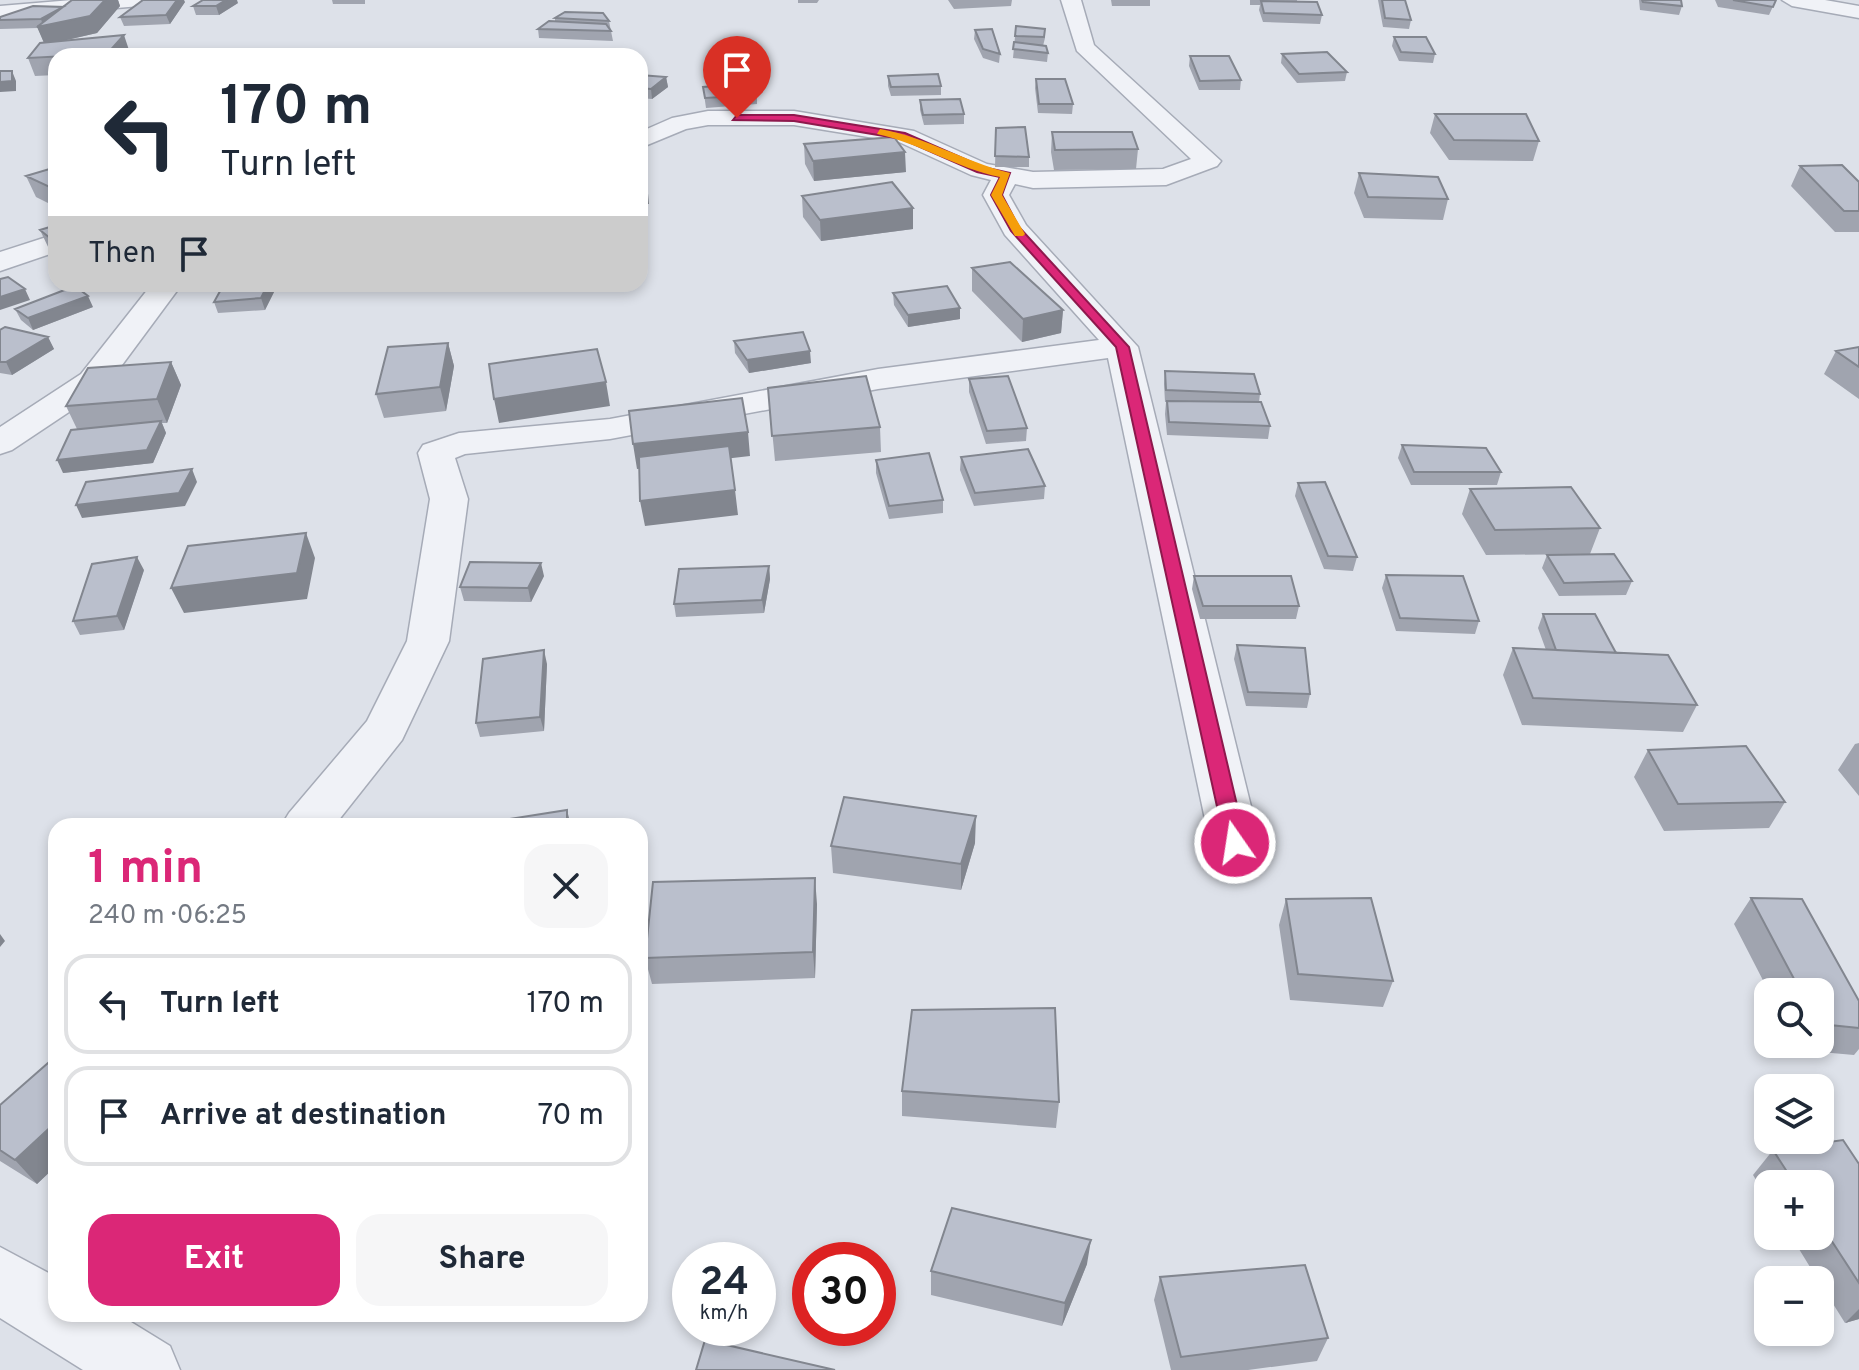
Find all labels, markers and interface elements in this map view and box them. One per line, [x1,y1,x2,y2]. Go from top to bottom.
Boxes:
pin [703,36,771,118]
icon: arrive [715,48,759,92]
text: 170 m [220,74,372,144]
icon: left [88,80,192,184]
text: Turn left [220,143,357,189]
icon: arrive [172,232,216,276]
text: Then [88,236,156,273]
position arrow [1193,801,1277,885]
text: 1 min [88,840,203,900]
button: close [524,844,608,928]
text: 240 m · 06:25 [88,900,247,933]
map controls [1754,978,1834,1346]
button: search [1754,978,1834,1058]
icon: left [92,982,136,1026]
text: Turn left [160,986,280,1023]
text: 170 m [526,986,604,1023]
button: layers [1754,1074,1834,1154]
icon: arrive [92,1094,136,1138]
text: Arrive at destination [160,1098,446,1135]
text: 70 m [538,1098,604,1135]
button: + [1754,1170,1834,1250]
button: Exit [88,1214,340,1306]
button: Share [356,1214,608,1306]
speed limit sign: 30 [792,1242,896,1346]
text: 24 [699,1259,749,1309]
button: − [1754,1266,1834,1346]
text: km/h [700,1301,748,1327]

